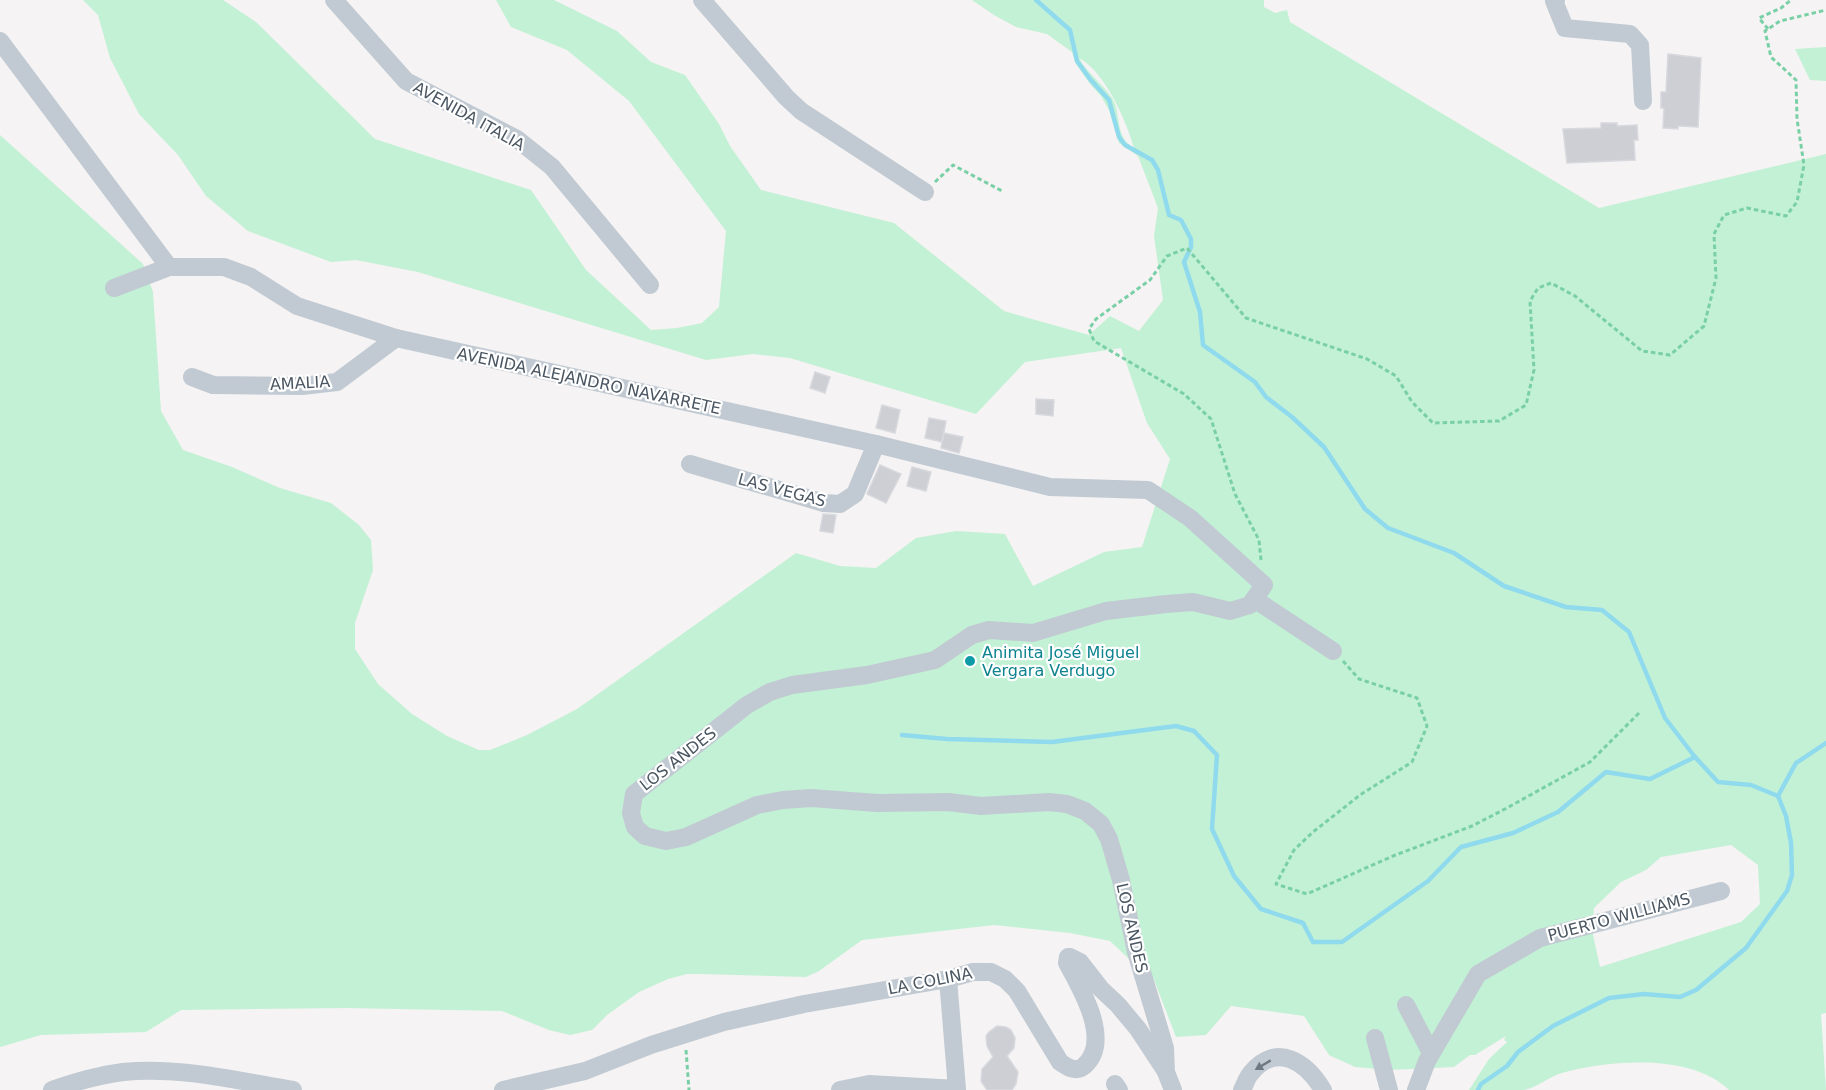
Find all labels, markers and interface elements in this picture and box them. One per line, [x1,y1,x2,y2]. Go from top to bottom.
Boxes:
street label: AVENIDA ITALIA [410,78,528,155]
street label: AVENIDA ALEJANDRO NAVARRETE [455,344,723,418]
street label: AMALIA [269,372,331,394]
street label: LAS VEGAS [736,469,828,511]
place label: Animita José Miguel Vergara Verdugo [982,643,1139,680]
marker: Animita José Miguel Vergara Verdugo [963,654,977,668]
street label: LOS ANDES [636,723,720,795]
street label: LOS ANDES [1112,881,1152,975]
street label: PUERTO WILLIAMS [1546,889,1692,945]
street label: LA COLINA [886,963,974,998]
one-way arrow [1254,1060,1271,1070]

